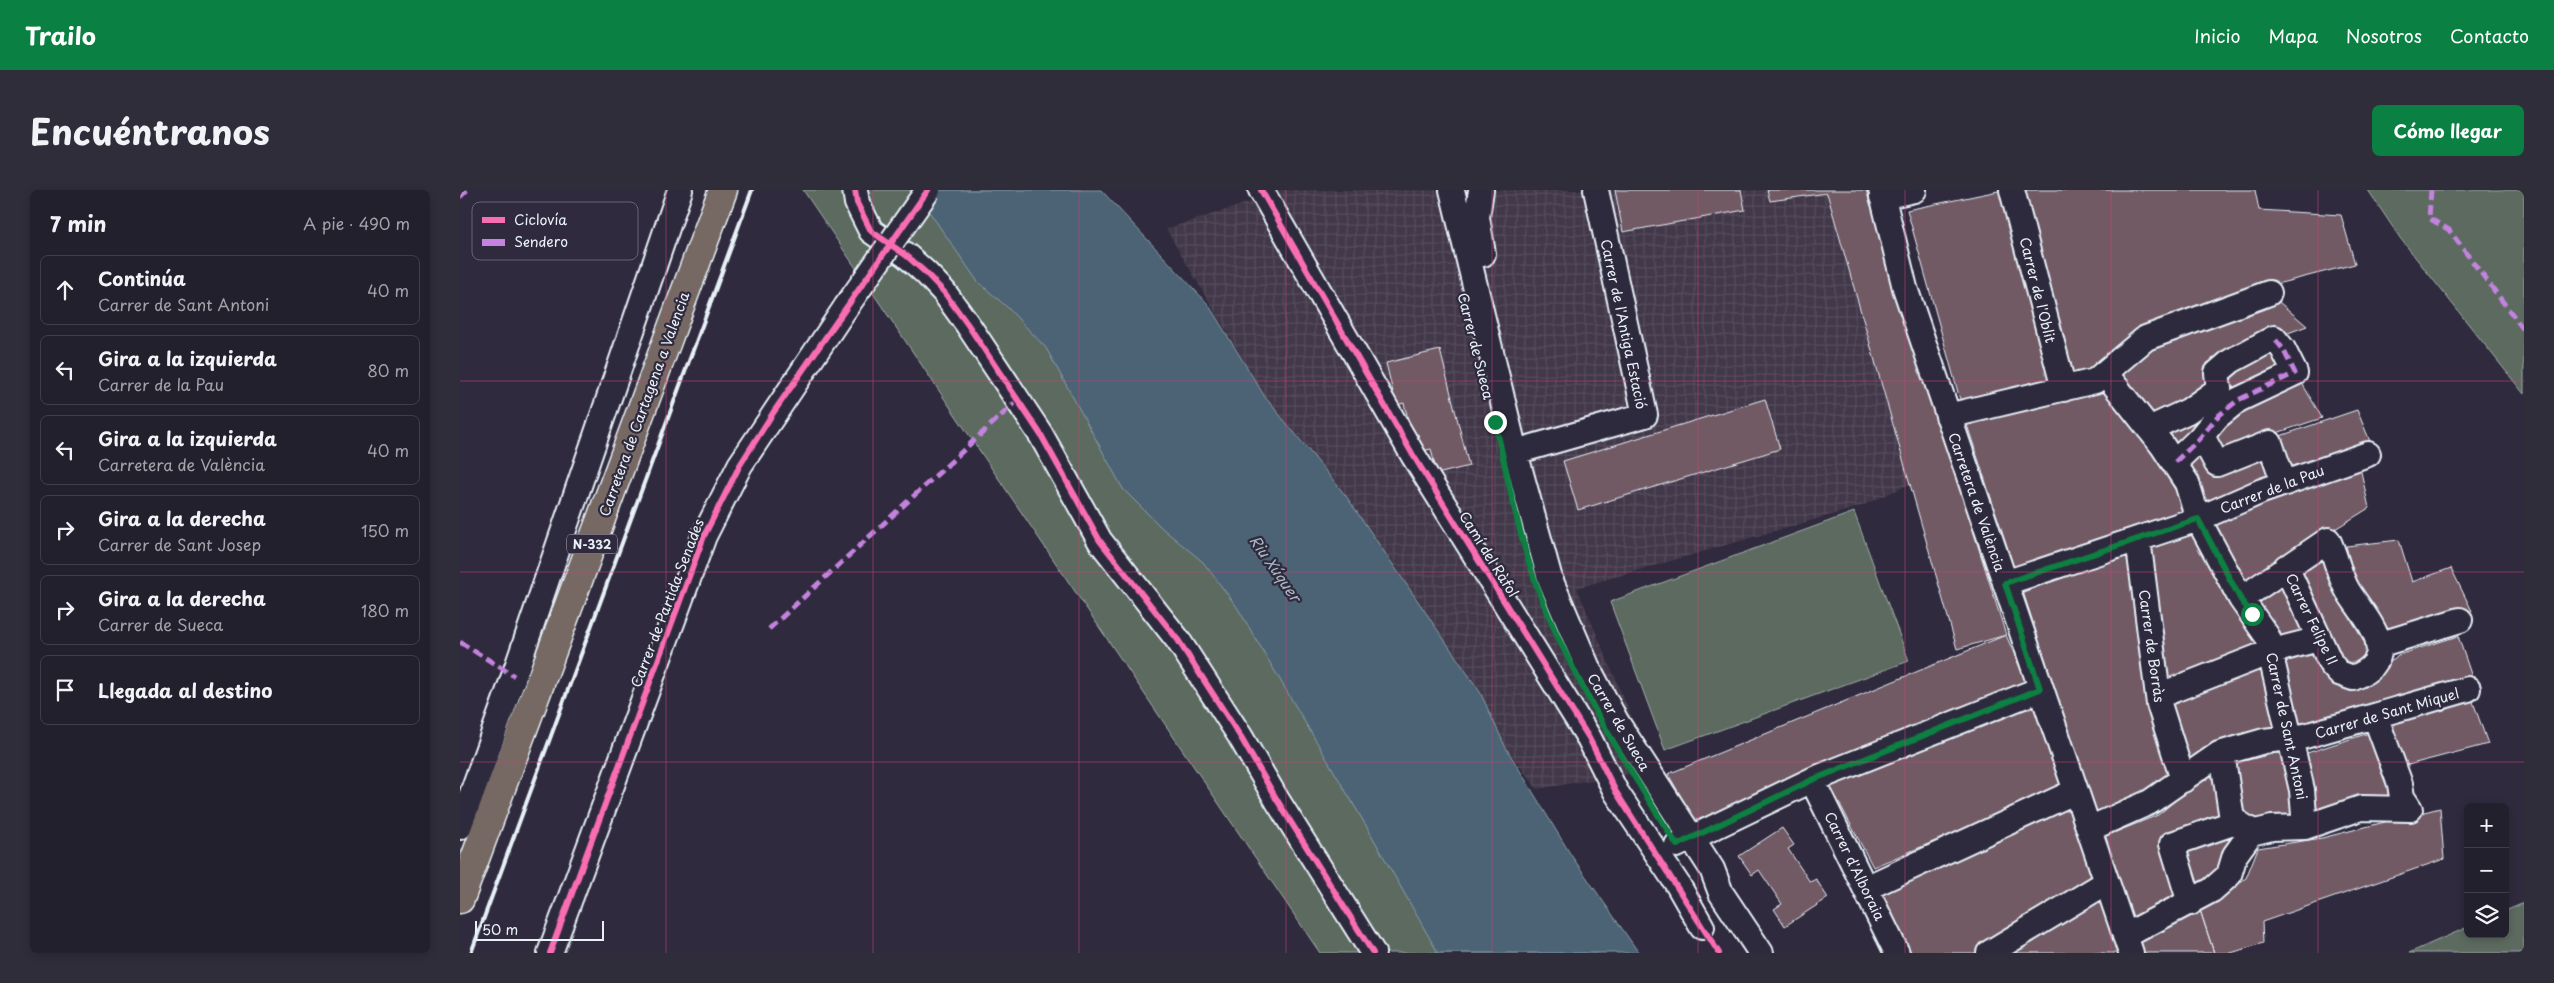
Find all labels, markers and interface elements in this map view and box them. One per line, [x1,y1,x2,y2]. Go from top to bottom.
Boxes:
text: Trailo [25,17,96,53]
text: Inicio [2194,22,2241,49]
text: Mapa [2269,22,2318,49]
text: Nosotros [2346,22,2422,49]
text: Contacto [2450,22,2529,49]
text: Encuéntranos [30,104,270,157]
button: Cómo llegar [2372,105,2524,156]
legend [472,202,638,260]
text: 7 min [50,207,106,239]
text: Ciclovía [514,209,567,230]
text: A pie · 490 m [303,211,410,235]
text: Sendero [514,231,568,252]
street label: Carrer de l'Oblit [2015,235,2061,345]
street label: Carrer de l'Antiga Estació [1596,237,1652,411]
text: Continúa [98,264,186,292]
icon: ahead [51,276,79,304]
text: 40 m [367,278,409,302]
street label: Carretera de Cartagena a Valencia [594,288,695,519]
street label: Carrer de Sueca [1453,290,1500,402]
text: Carrer de Sant Antoni [98,292,269,316]
text: Gira a la izquierda [98,344,277,372]
icon: left [51,356,79,384]
text: 80 m [367,358,409,382]
text: Carrer de la Pau [98,372,224,396]
route end [1484,411,1507,434]
text: Gira a la izquierda [98,424,277,452]
street label: Carretera de València [1943,430,2011,575]
icon: left [51,436,79,464]
text: 40 m [367,438,409,462]
text: Carretera de València [98,452,265,476]
street label: Carrer de la Pau [2217,459,2327,519]
text: Gira a la derecha [98,504,266,532]
street label: Camí del Ràfol [1454,507,1524,601]
icon: right [51,516,79,544]
street label: Carrer de Partida Senades [625,516,709,690]
text: 150 m [361,518,409,542]
water label: Riu Xúquer [1245,530,1309,608]
text: Carrer de Sant Josep [98,532,261,556]
road number: N-332 [567,534,617,554]
street label: Carrer Felipe II [2281,569,2343,669]
text: Gira a la derecha [98,584,266,612]
street label: Carrer de Borràs [2134,588,2170,704]
icon: right [51,596,79,624]
text: 180 m [361,598,409,622]
route start [2241,603,2264,626]
text: Carrer de Sueca [98,612,223,636]
street label: Carrer de Sant Antoni [2261,650,2313,802]
street label: Carrer de Sueca [1583,669,1656,775]
icon: arrive [51,676,79,704]
text: Llegada al destino [98,676,272,704]
street label: Carrer de Sant Miquel [2312,682,2462,744]
map controls [2464,803,2509,938]
button: + [2464,803,2509,848]
street label: Carrer d'Alboraia [1820,808,1891,924]
button: − [2464,848,2509,893]
button: layers [2464,893,2509,938]
scale bar [475,918,604,941]
text: 50 m [482,919,518,940]

